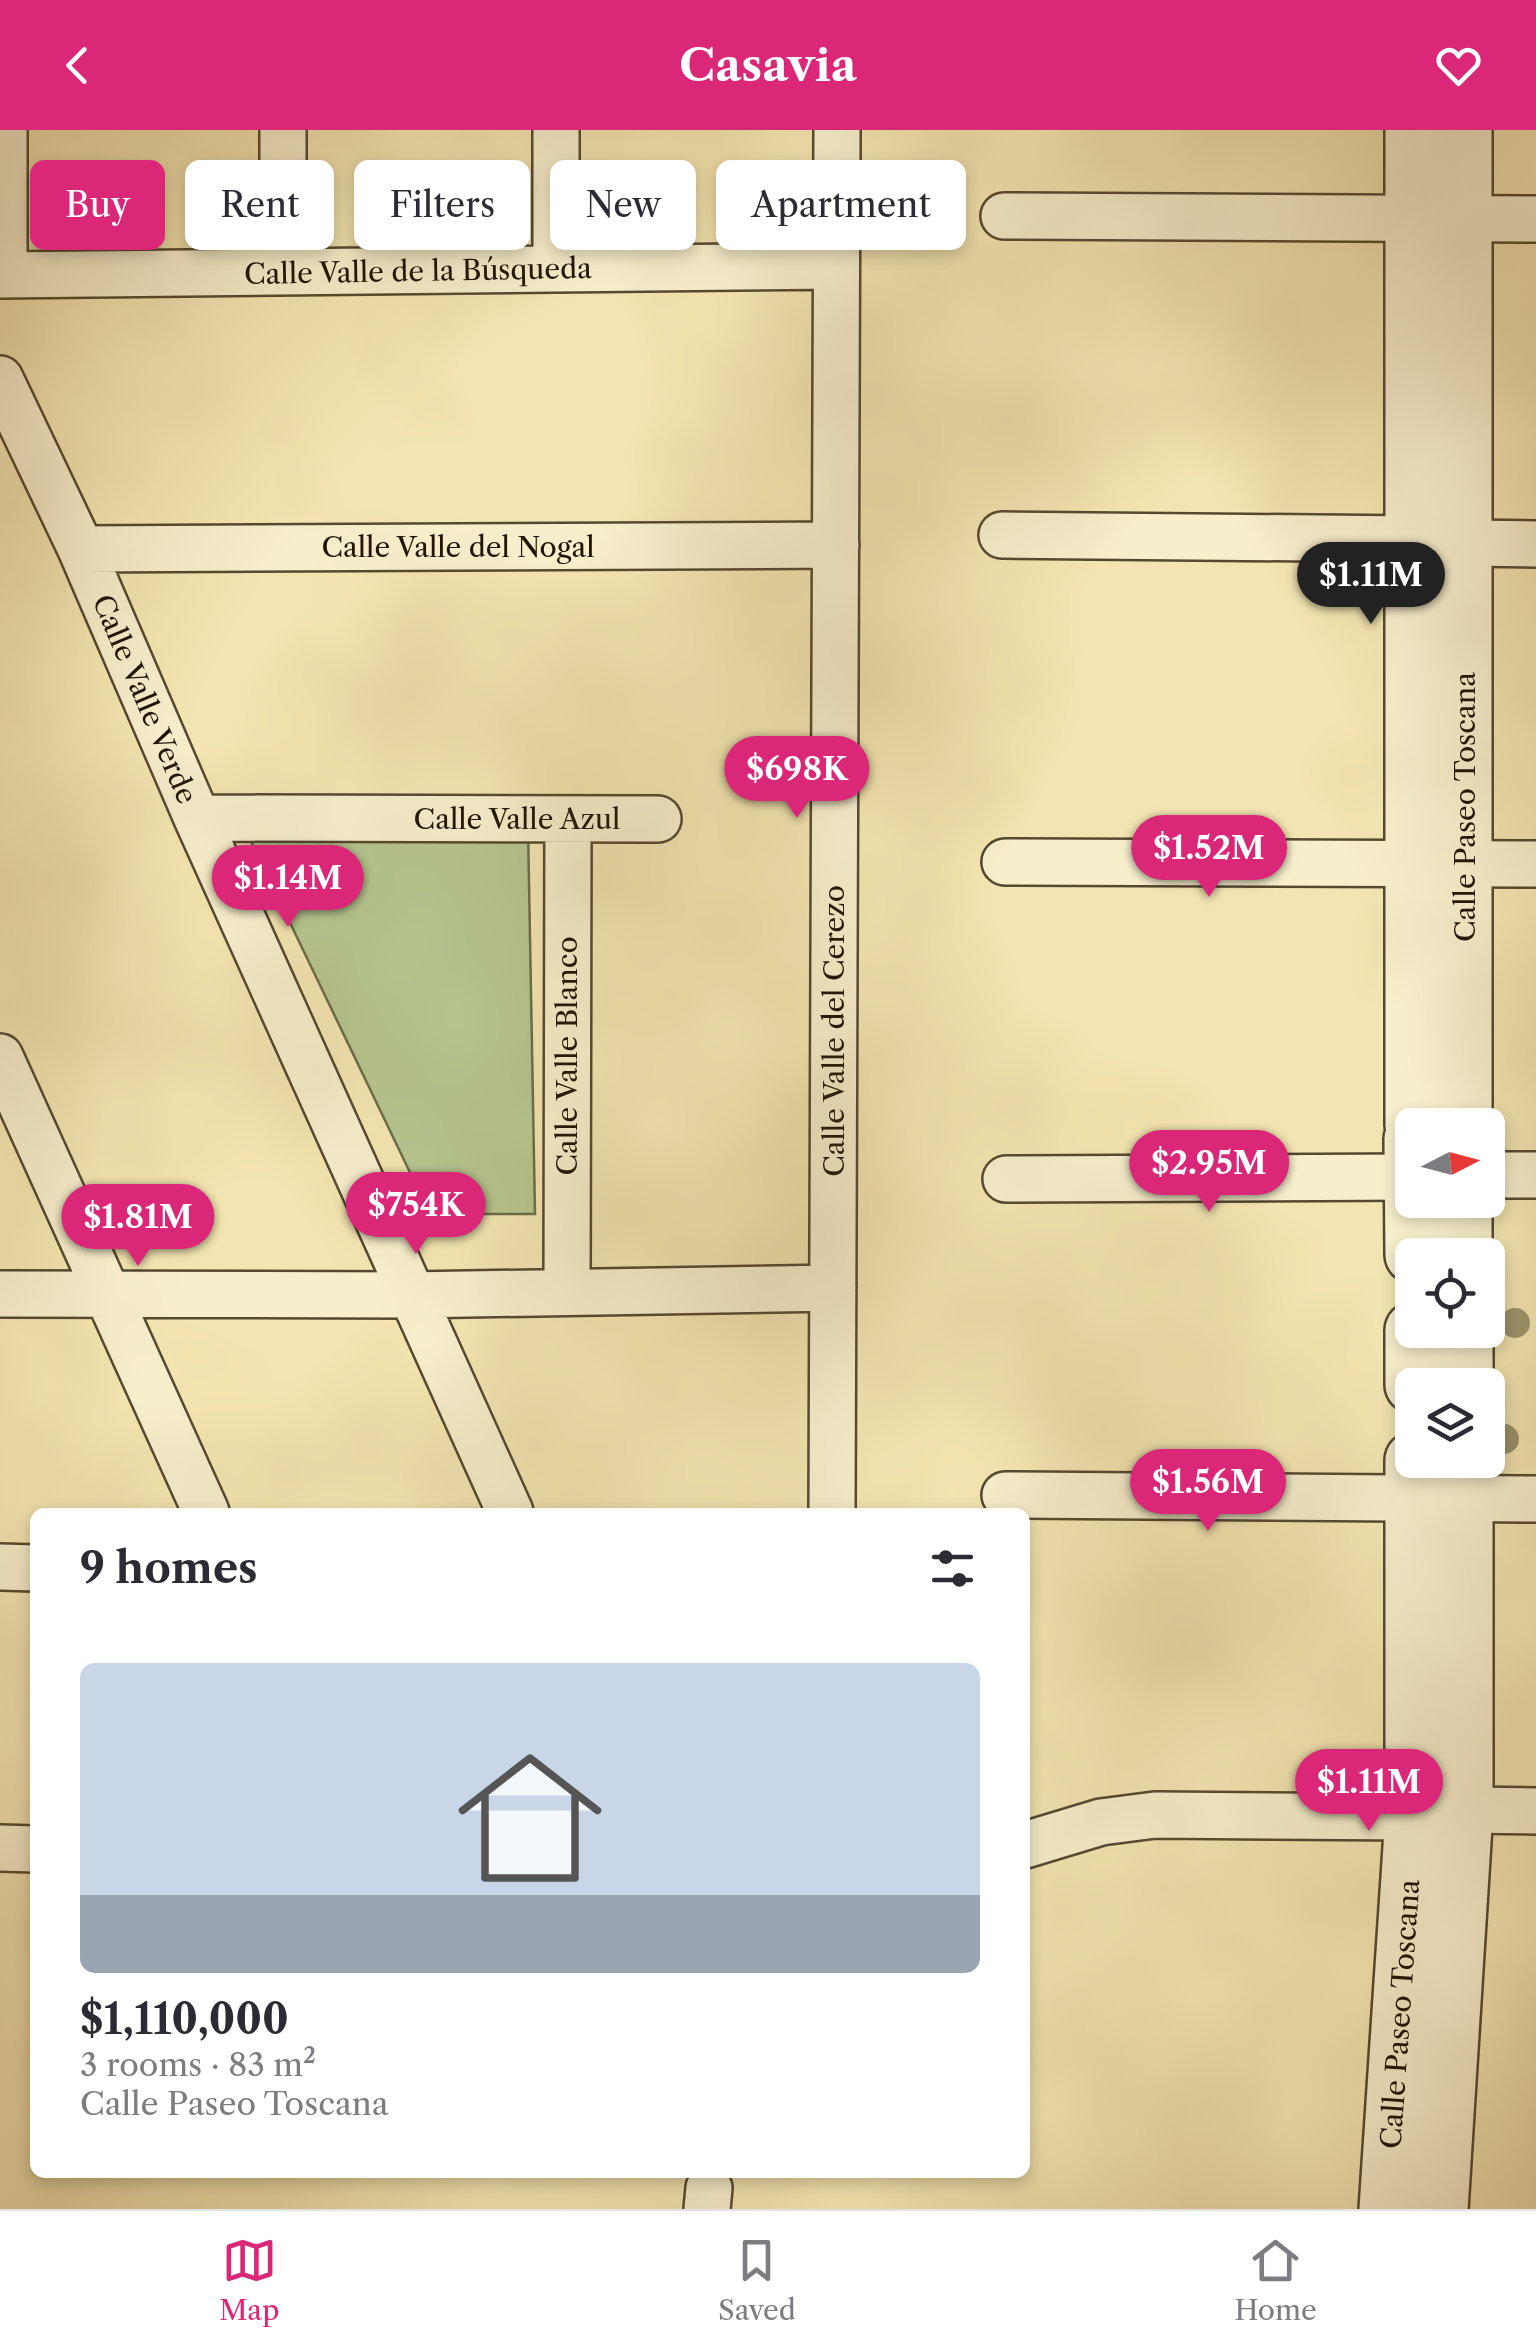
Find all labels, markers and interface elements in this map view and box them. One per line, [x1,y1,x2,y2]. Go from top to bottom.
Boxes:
text: Casavia [679,37,857,93]
icon: back [50,38,105,93]
icon: heart [1431,38,1486,93]
chip: Buy [30,160,165,250]
chip: Rent [185,160,334,250]
chip: Filters [354,160,530,250]
chip: New [550,160,696,250]
chip: Apartment [716,160,966,250]
street label: Calle Valle de la Búsqueda [244,251,592,291]
street label: Calle Valle del Nogal [321,530,595,564]
pin: $1.11M [1290,542,1452,627]
text: $1.11M [1319,555,1423,594]
street label: Calle Valle Verde [86,589,204,809]
street label: Calle Paseo Toscana [1448,672,1482,942]
pin: $698K [727,736,867,821]
text: $698K [746,749,848,788]
street label: Calle Valle Azul [414,802,620,836]
pin: $1.52M [1128,815,1290,900]
text: $1.52M [1153,828,1265,867]
pin: $1.14M [207,845,369,930]
text: $1.14M [234,858,342,897]
street label: Calle Valle del Cerezo [817,885,851,1177]
street label: Calle Valle Blanco [550,936,584,1176]
north arrow [1395,1108,1505,1218]
map controls [1395,1108,1505,1478]
pin: $2.95M [1128,1130,1290,1215]
text: $2.95M [1151,1143,1267,1182]
pin: $754K [346,1172,486,1257]
pin: $1.81M [57,1184,219,1269]
text: $754K [368,1185,464,1224]
text: $1.81M [83,1197,193,1236]
button: locate [1395,1238,1505,1348]
button: layers [1395,1368,1505,1478]
pin: $1.56M [1127,1449,1289,1534]
text: $1.56M [1152,1462,1264,1501]
icon: filters [925,1541,980,1596]
text: 9 homes [80,1542,258,1594]
icon: home [440,1728,620,1908]
pin: $1.11M [1288,1749,1450,1834]
text: $1.11M [1317,1762,1421,1801]
street label: Calle Paseo Toscana [1374,1878,1426,2150]
text: $1,110,000 [80,1993,289,2045]
text: 3 rooms · 83 m² [80,2045,316,2084]
text: Calle Paseo Toscana [80,2084,389,2123]
tab: Map [219,2233,279,2327]
tab: Saved [718,2233,796,2327]
tab: Home [1234,2233,1317,2327]

